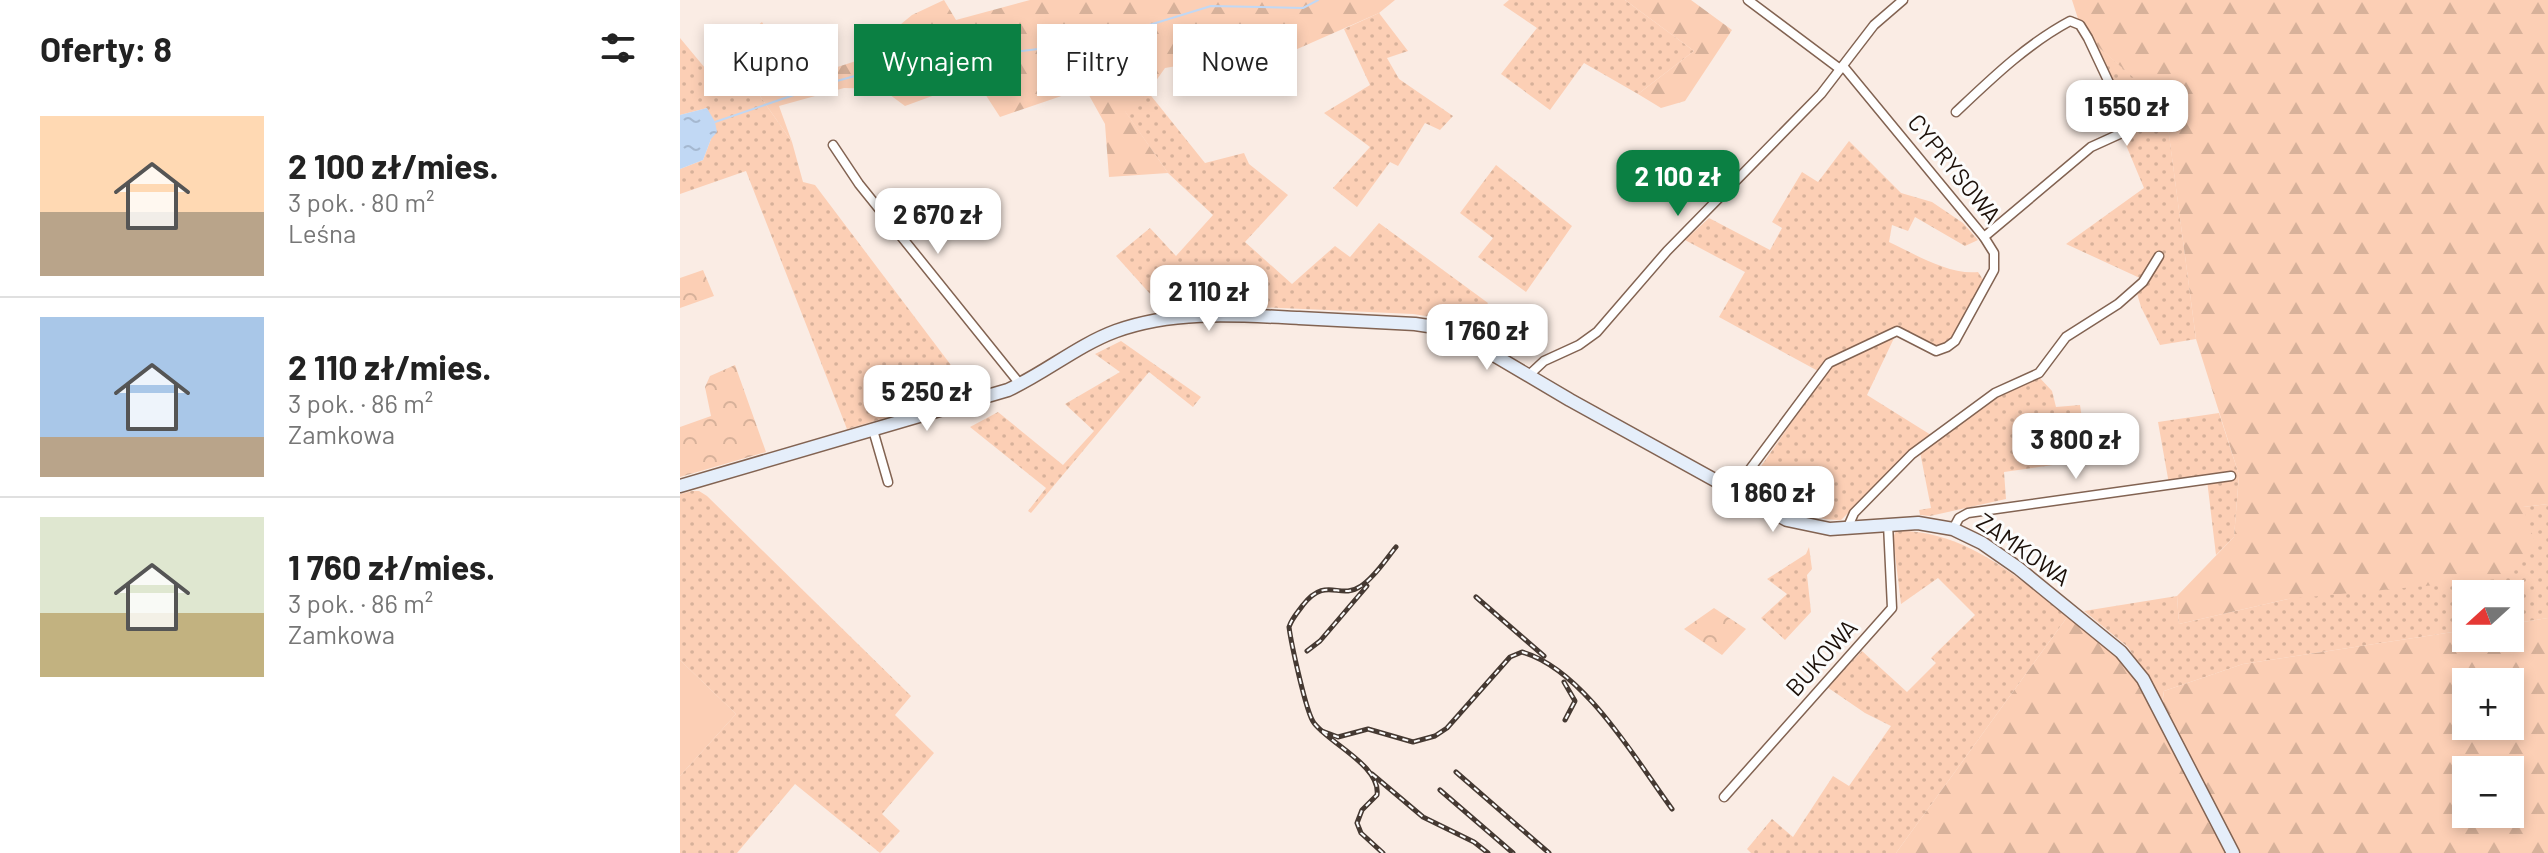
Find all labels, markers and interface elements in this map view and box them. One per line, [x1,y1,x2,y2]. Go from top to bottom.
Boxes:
chip: Kupno [704,24,838,96]
chip: Wynajem [854,24,1021,96]
chip: Filtry [1037,24,1157,96]
chip: Nowe [1173,24,1297,96]
icon: filters [596,26,640,70]
text: Oferty: 8 [40,28,172,69]
pin: 1 550 zł [2044,80,2210,148]
text: 1 550 zł [2084,90,2170,121]
street label: CYPRYSOWA [1902,108,2008,228]
text: 2 100 zł/mies. [288,145,499,186]
icon: home [104,148,200,244]
pin: 2 100 zł [1595,150,1761,218]
text: 2 100 zł [1634,160,1722,191]
text: 3 pok. · 80 m² [288,186,434,217]
pin: 2 670 zł [855,188,1021,256]
text: 2 670 zł [893,198,983,229]
text: Leśna [288,217,356,248]
pin: 2 110 zł [1126,265,1292,333]
text: 2 110 zł [1168,275,1250,306]
pin: 1 760 zł [1404,304,1570,372]
text: 1 760 zł [1445,314,1529,345]
text: 2 110 zł/mies. [288,346,492,387]
icon: home [104,349,200,445]
pin: 5 250 zł [844,365,1010,433]
text: 5 250 zł [881,375,973,406]
text: 3 pok. · 86 m² [288,387,433,418]
pin: 3 800 zł [1993,413,2159,481]
text: Zamkowa [288,418,395,449]
text: 3 800 zł [2030,423,2122,454]
pin: 1 860 zł [1690,466,1856,534]
text: 1 860 zł [1730,476,1816,507]
street label: ZAMKOWA [1972,506,2076,591]
text: 1 760 zł/mies. [288,546,495,587]
icon: home [104,549,200,645]
north arrow [2452,580,2524,652]
map controls [2452,580,2524,828]
text: 3 pok. · 86 m² [288,587,433,618]
street label: BUKOWA [1779,613,1863,701]
text: Zamkowa [288,618,395,649]
button: + [2452,668,2524,740]
button: − [2452,756,2524,828]

